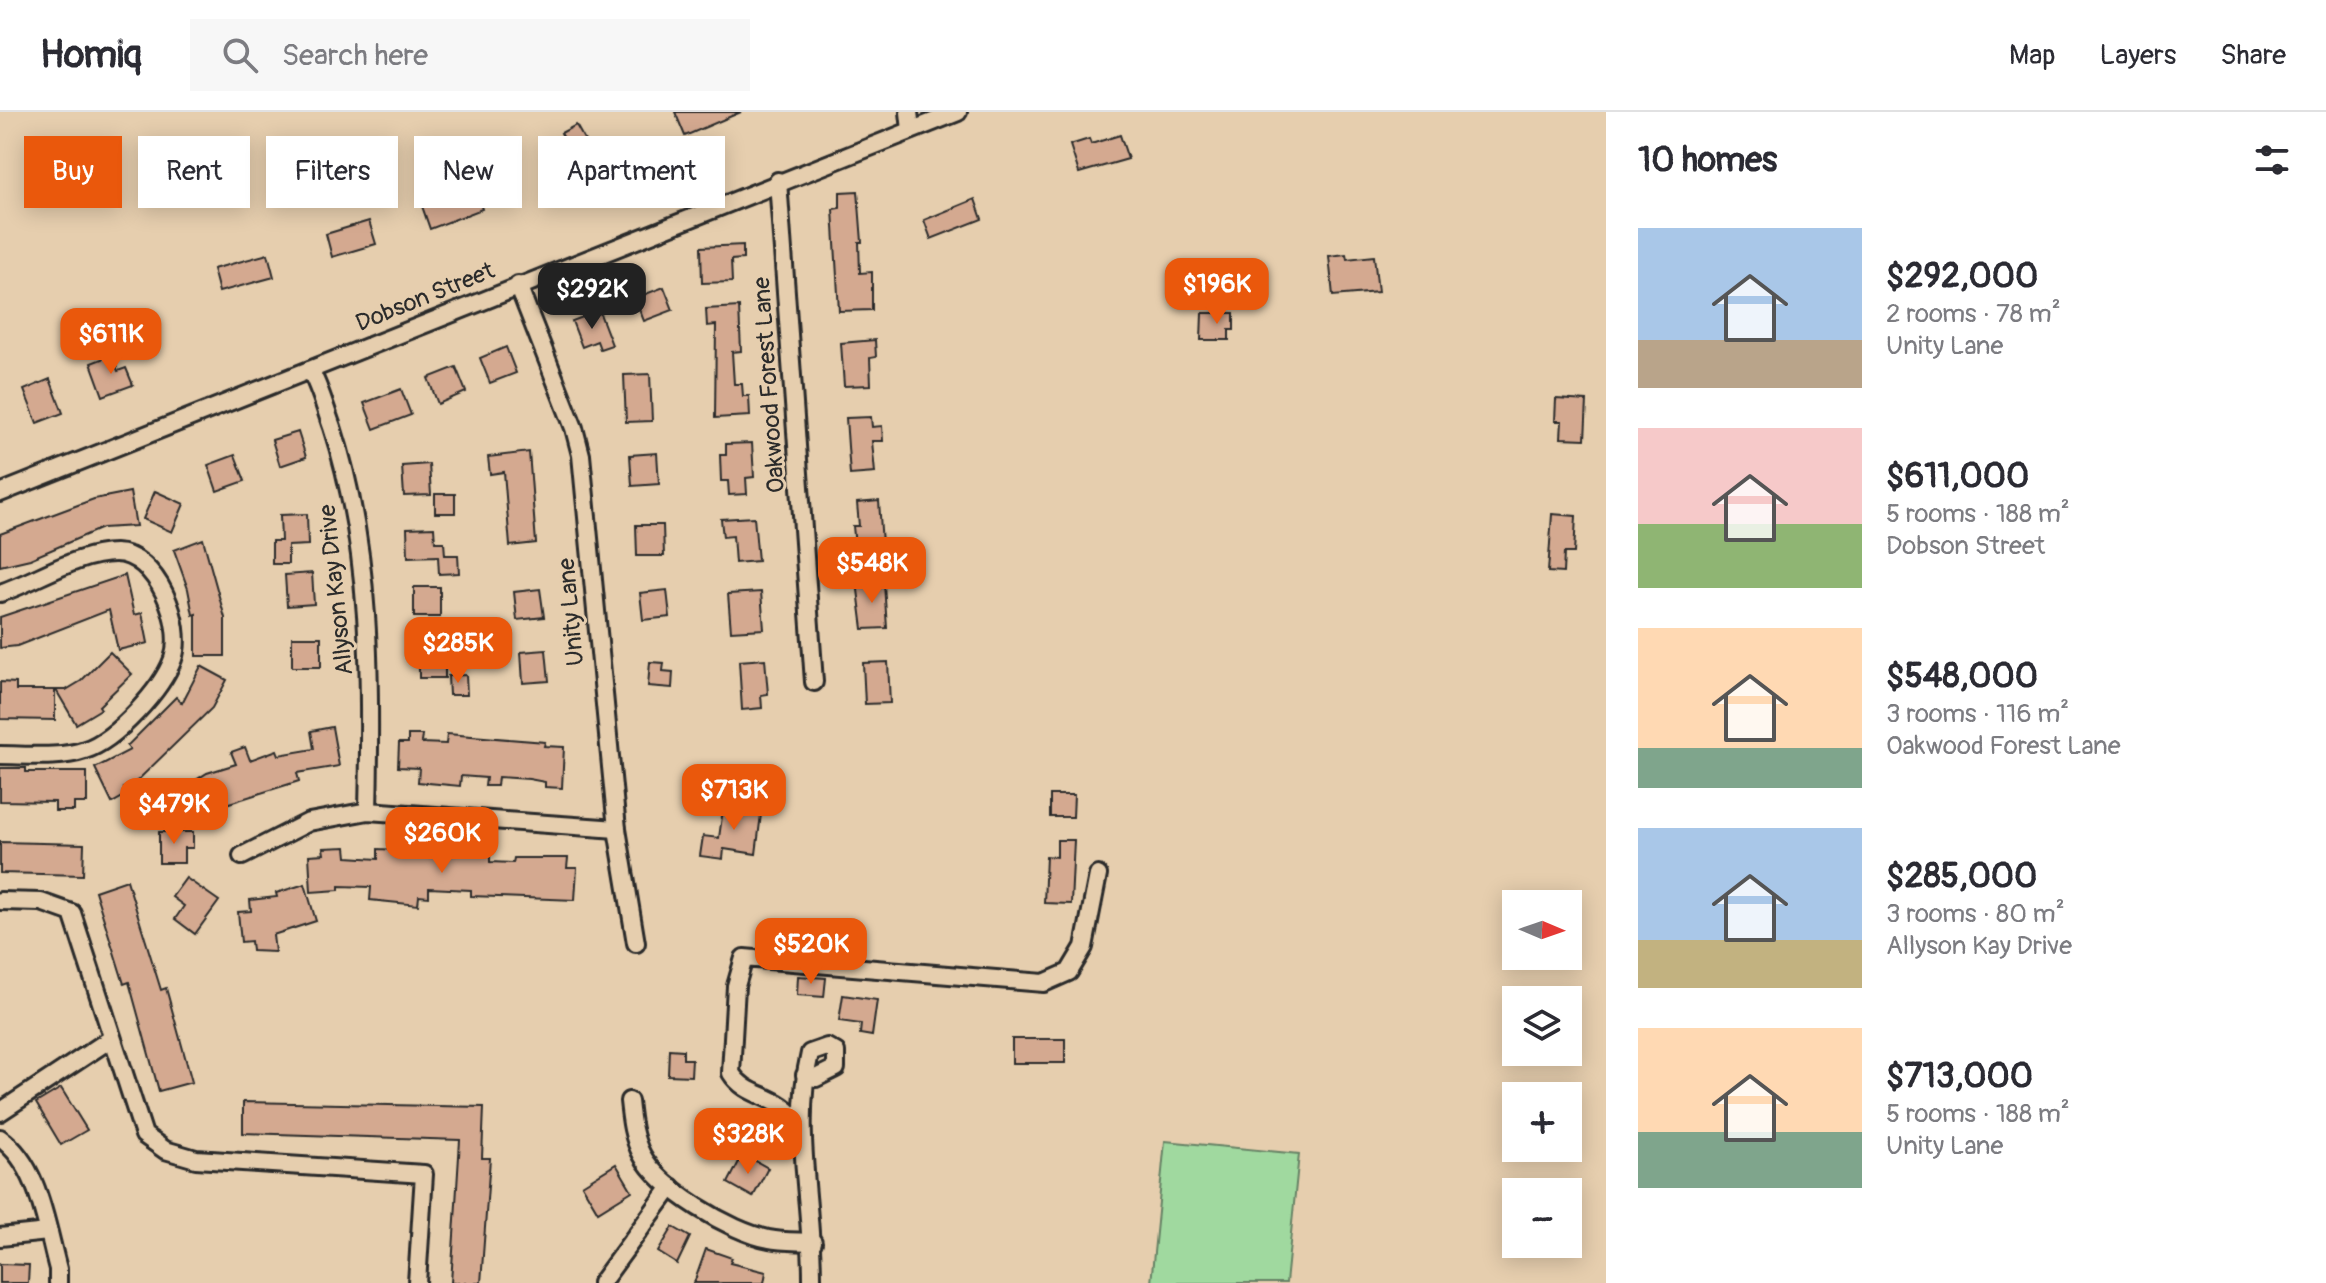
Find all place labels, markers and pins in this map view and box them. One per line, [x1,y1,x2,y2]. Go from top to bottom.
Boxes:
pin: $196K [1161,258,1273,326]
pin: $292K [536,263,648,331]
pin: $611K [55,308,167,376]
pin: $548K [816,537,928,605]
pin: $285K [402,617,514,685]
pin: $713K [678,764,790,832]
pin: $479K [118,778,230,846]
pin: $260K [386,807,498,875]
pin: $520K [755,918,867,986]
pin: $328K [692,1108,804,1176]

